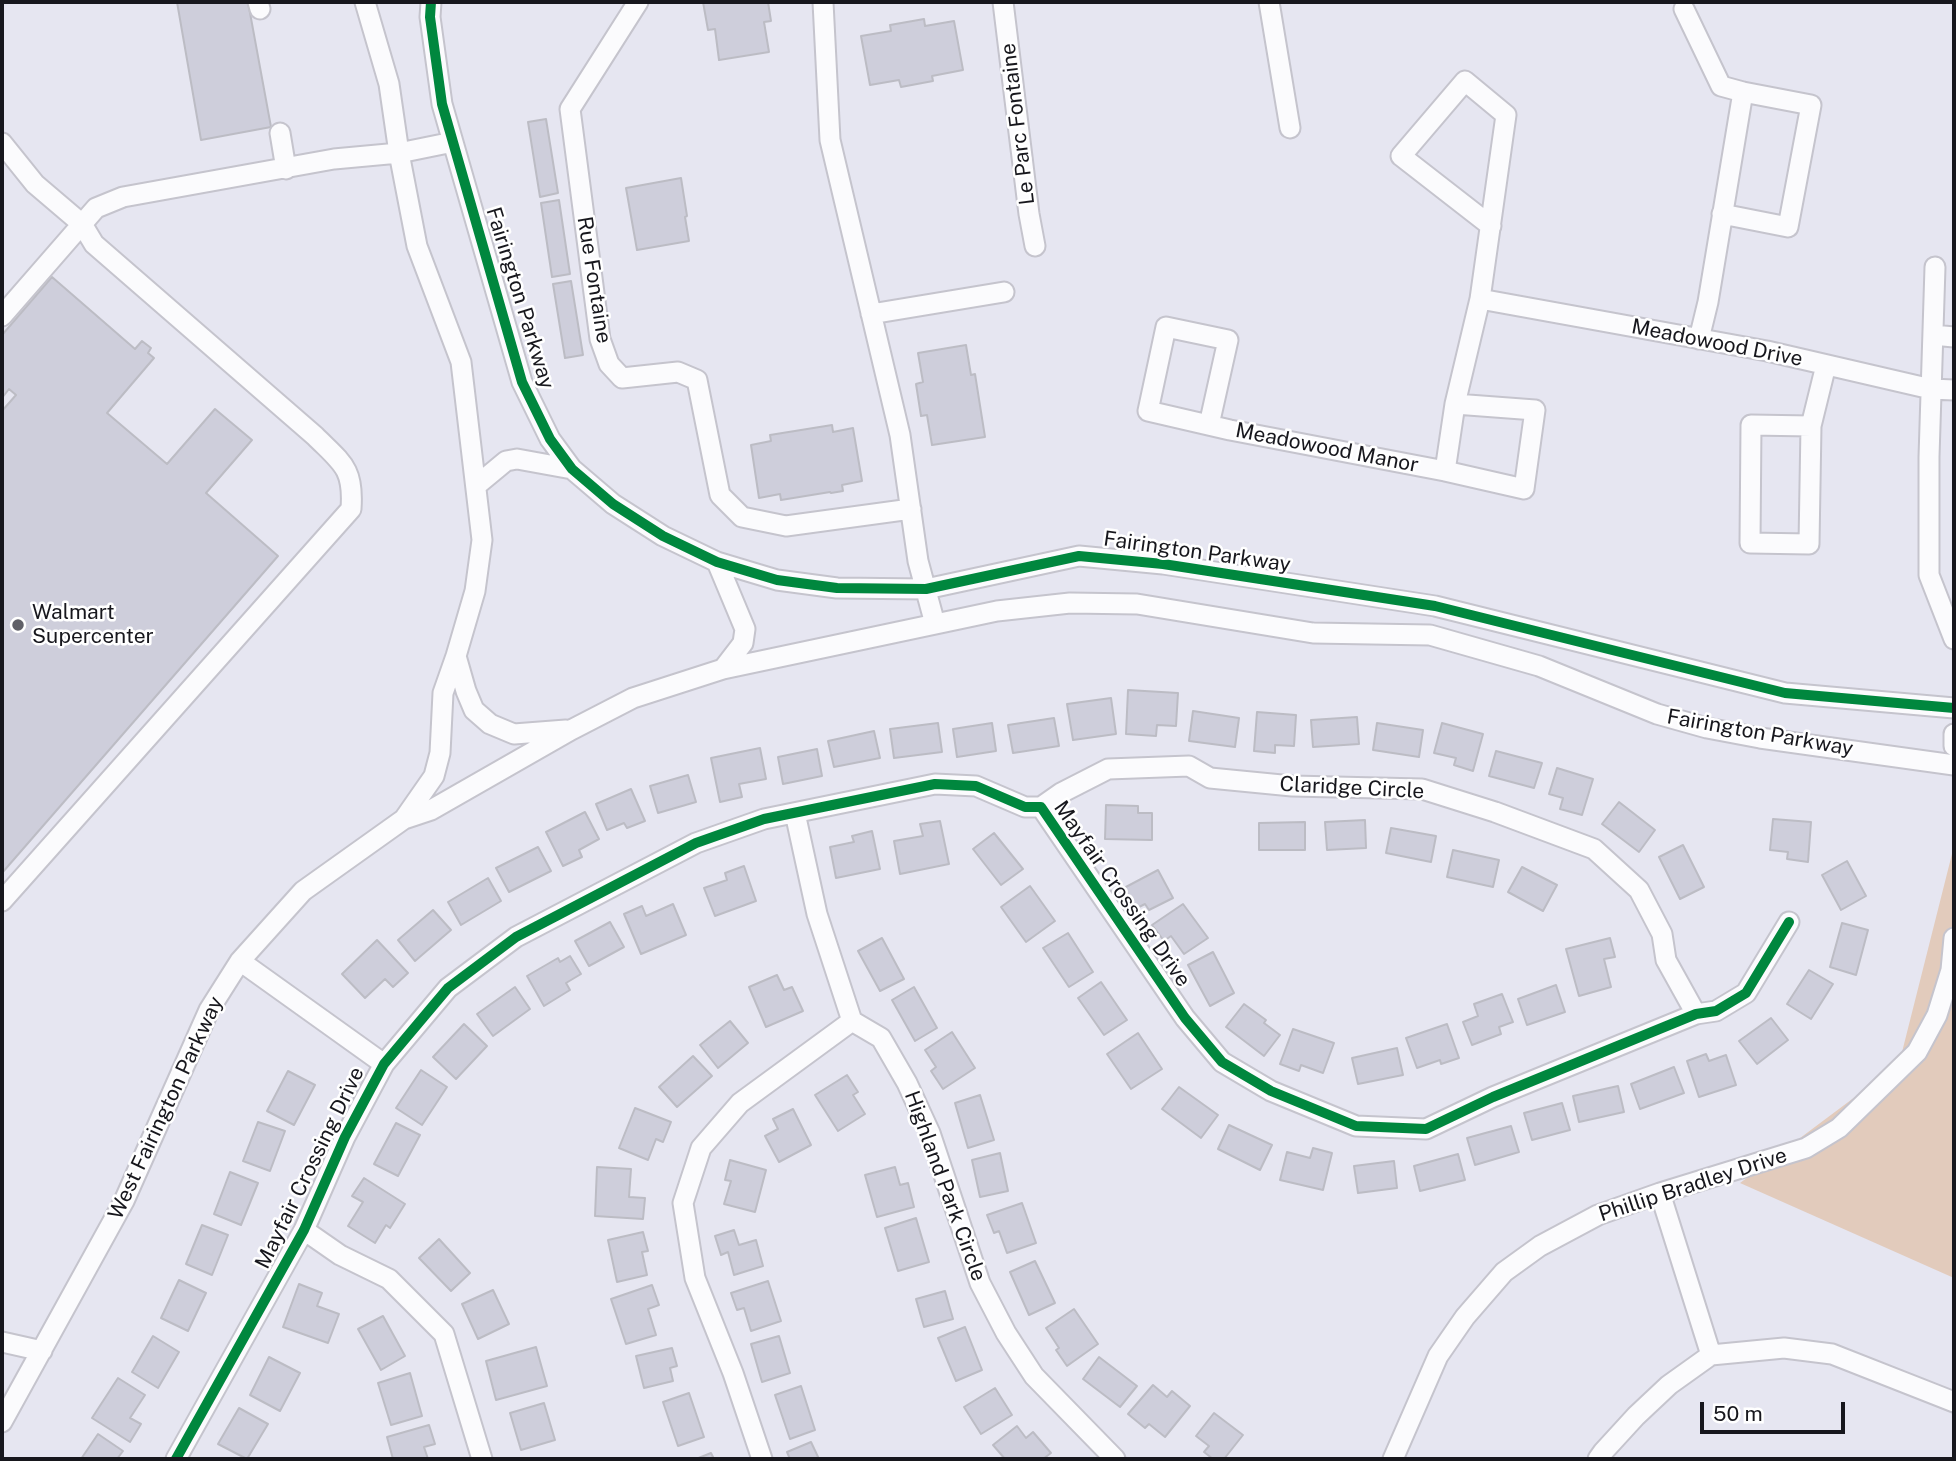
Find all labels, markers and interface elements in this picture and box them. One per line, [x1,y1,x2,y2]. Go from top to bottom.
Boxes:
street label: Le Parc Fontaine [996,42,1040,206]
street label: Fairington Parkway [480,204,560,392]
street label: Rue Fontaine [572,215,616,345]
street label: Meadowood Drive [1629,314,1805,372]
street label: Meadowood Manor [1233,418,1421,478]
street label: Fairington Parkway [1102,526,1292,578]
place label: Walmart Supercenter [32,600,154,650]
marker: Walmart Supercenter [10,617,26,633]
street label: Fairington Parkway [1665,704,1855,762]
street label: Claridge Circle [1279,772,1425,804]
street label: Mayfair Crossing Drive [1048,796,1196,992]
street label: West Fairington Parkway [103,992,229,1224]
street label: Mayfair Crossing Drive [250,1063,370,1273]
street label: Highland Park Circle [899,1087,991,1285]
street label: Phillip Bradley Drive [1596,1143,1790,1227]
scale bar [1704,1388,1849,1432]
text: 50 m [1713,1401,1763,1426]

